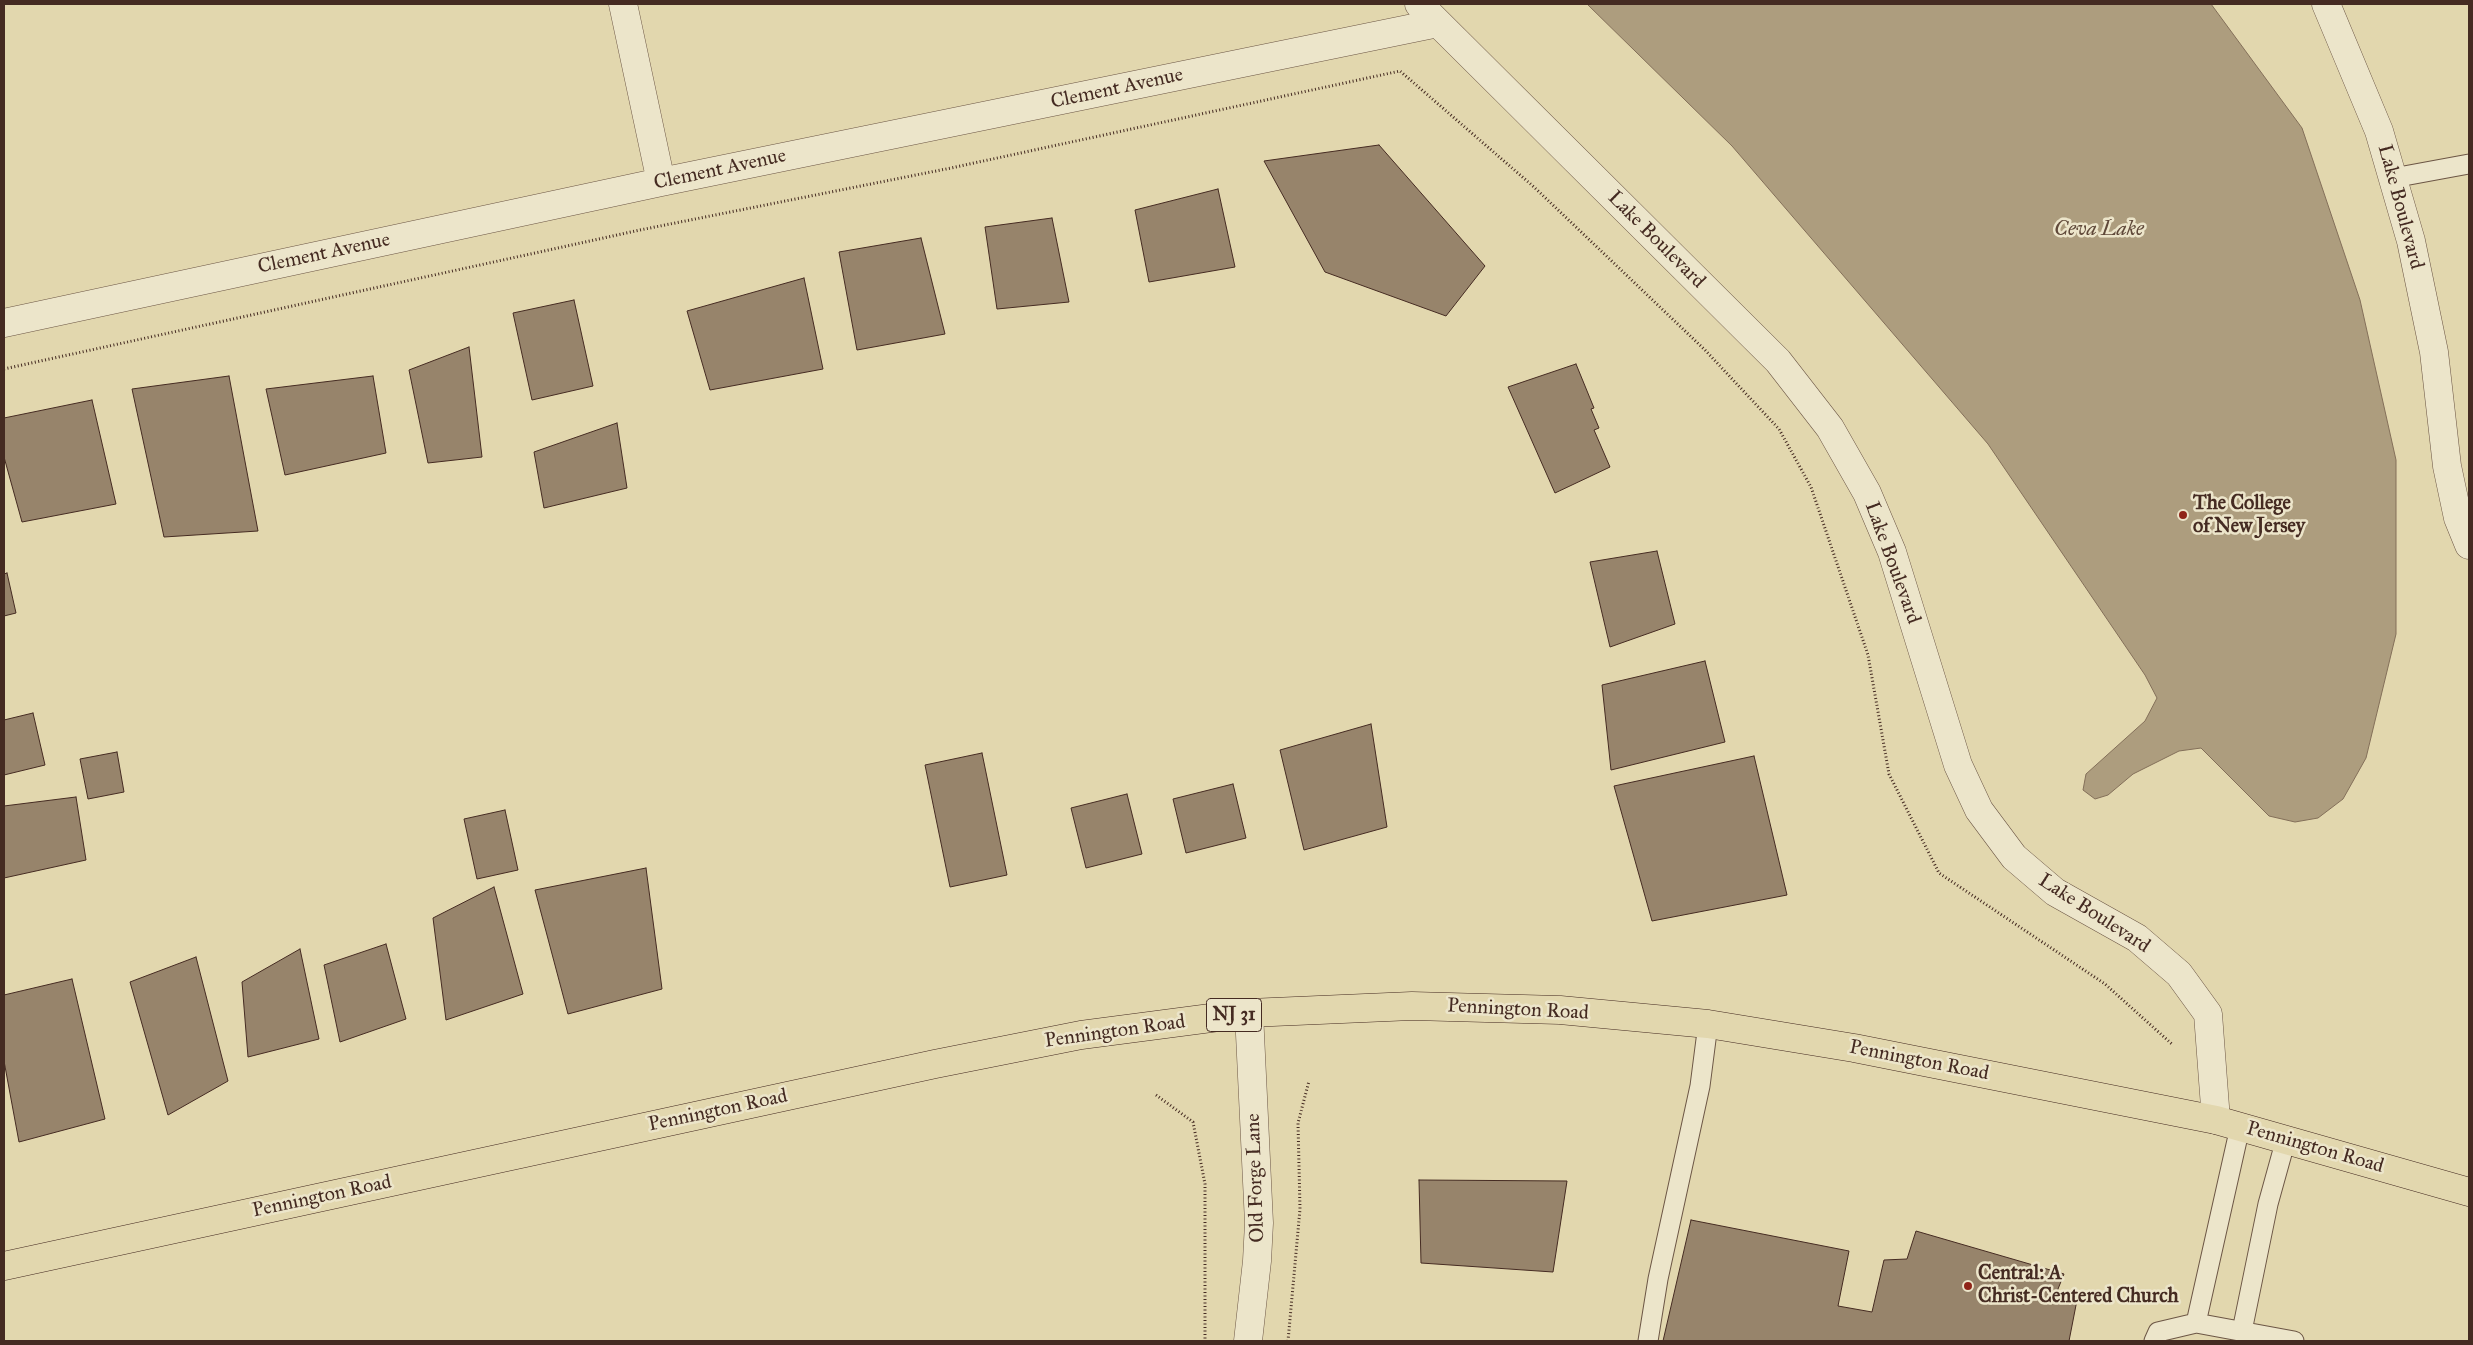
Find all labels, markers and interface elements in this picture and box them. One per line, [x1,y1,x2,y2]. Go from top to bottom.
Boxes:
street label: Clement Avenue [1049,63,1185,115]
street label: Lake Boulevard [2372,142,2428,272]
street label: Clement Avenue [652,144,788,196]
street label: Lake Boulevard [1602,186,1710,294]
water label: Ceva Lake [2054,217,2144,243]
street label: Clement Avenue [256,228,392,280]
place label: The College of New Jersey [2193,492,2305,539]
street label: Lake Boulevard [1859,499,1925,627]
marker: The College of New Jersey [2177,509,2189,521]
street label: Lake Boulevard [2034,869,2154,959]
street label: Pennington Road [1447,994,1589,1026]
road number: NJ 31 [1206,998,1262,1032]
street label: Pennington Road [1043,1010,1187,1054]
street label: Pennington Road [1847,1036,1991,1086]
street label: Pennington Road [646,1085,790,1137]
street label: Old Forge Lane [1242,1113,1270,1243]
street label: Pennington Road [2244,1117,2386,1179]
street label: Pennington Road [250,1171,394,1223]
place label: Central: A Christ-Centered Church [1978,1262,2179,1309]
marker: Central: A Christ-Centered Church [1962,1280,1974,1292]

